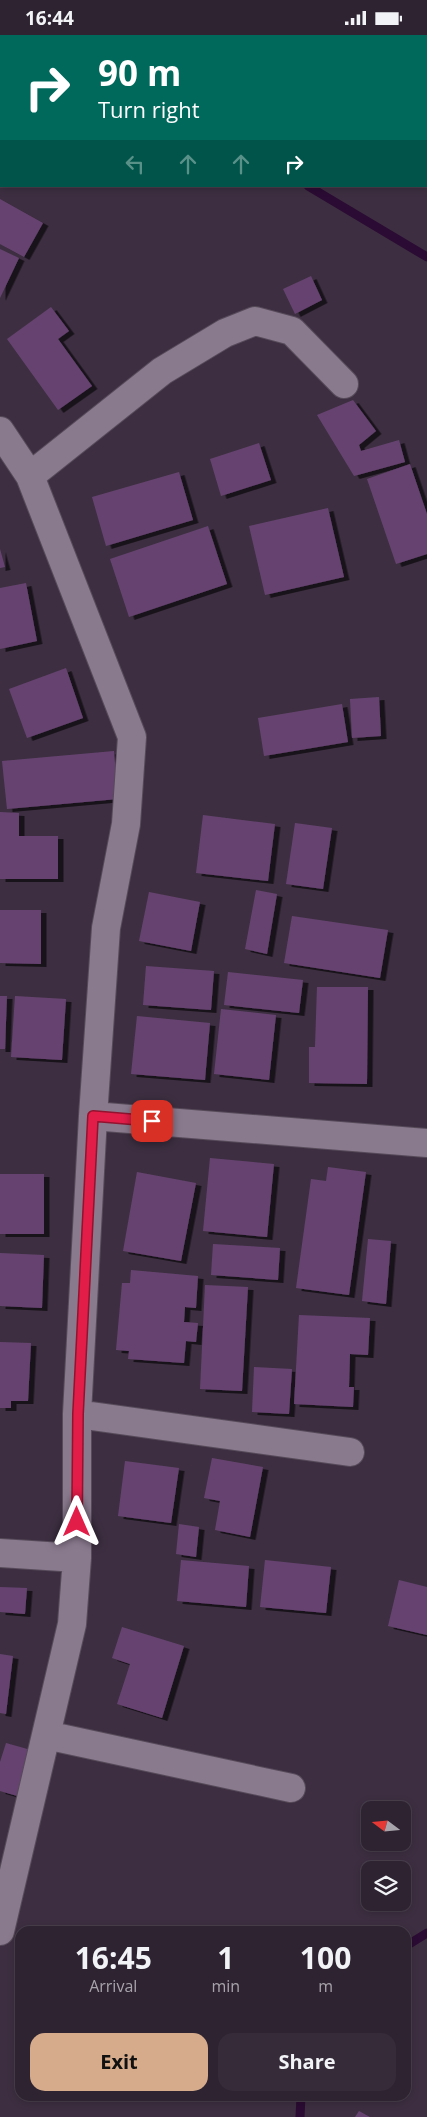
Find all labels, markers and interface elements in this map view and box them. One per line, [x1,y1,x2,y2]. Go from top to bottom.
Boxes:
text: 16:44 [25,5,74,31]
text: 90 m [98,49,181,96]
icon: right [15,55,80,120]
text: Turn right [98,94,200,124]
icon: left [121,150,149,178]
icon: ahead [174,150,202,178]
icon: ahead [227,150,255,178]
icon: right [280,150,308,178]
pin [131,1100,173,1142]
icon: arrive [138,1107,166,1135]
position arrow [50,1495,102,1547]
north arrow [361,1801,411,1851]
map controls [361,1801,411,1911]
button: layers [361,1861,411,1911]
text: 16:45 [75,1937,152,1978]
text: 1 [217,1937,234,1978]
text: 100 [300,1937,351,1978]
text: Arrival [89,1975,137,1997]
text: min [212,1975,240,1997]
text: m [318,1975,333,1997]
button: Exit [30,2033,208,2091]
button: Share [218,2033,396,2091]

